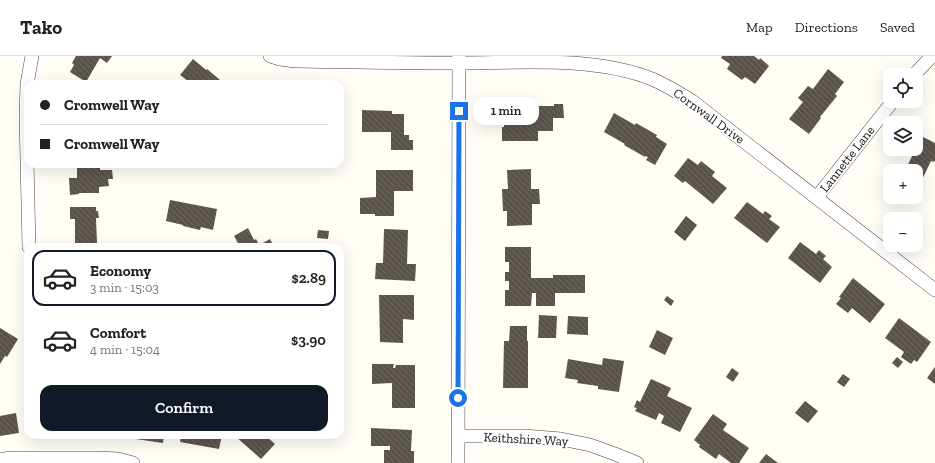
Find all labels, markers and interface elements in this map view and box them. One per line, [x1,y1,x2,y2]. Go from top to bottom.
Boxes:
text: Tako [20,16,62,39]
text: Map [746,19,773,36]
text: Directions [795,19,858,36]
text: Saved [880,19,915,36]
map controls [883,68,923,252]
button: locate [883,68,923,108]
street label: Cornwall Drive [670,85,748,147]
text: Cromwell Way [64,96,160,114]
callout: 1 min [473,97,539,125]
route end [450,102,468,120]
text: 1 min [491,103,521,118]
button: layers [883,116,923,156]
street label: Lannette Lane [816,123,878,195]
text: Cromwell Way [64,135,160,153]
button: + [883,164,923,204]
button: − [883,212,923,252]
icon: car [42,260,78,296]
text: Economy [90,262,151,280]
text: $2.89 [291,269,326,287]
text: 3 min · 15:03 [90,280,159,295]
icon: car [42,322,78,358]
text: Comfort [90,324,146,342]
text: $3.90 [291,331,326,349]
text: 4 min · 15:04 [90,342,160,357]
button: Confirm [40,385,328,431]
route start [449,389,467,407]
street label: Keithshire Way [483,429,569,449]

